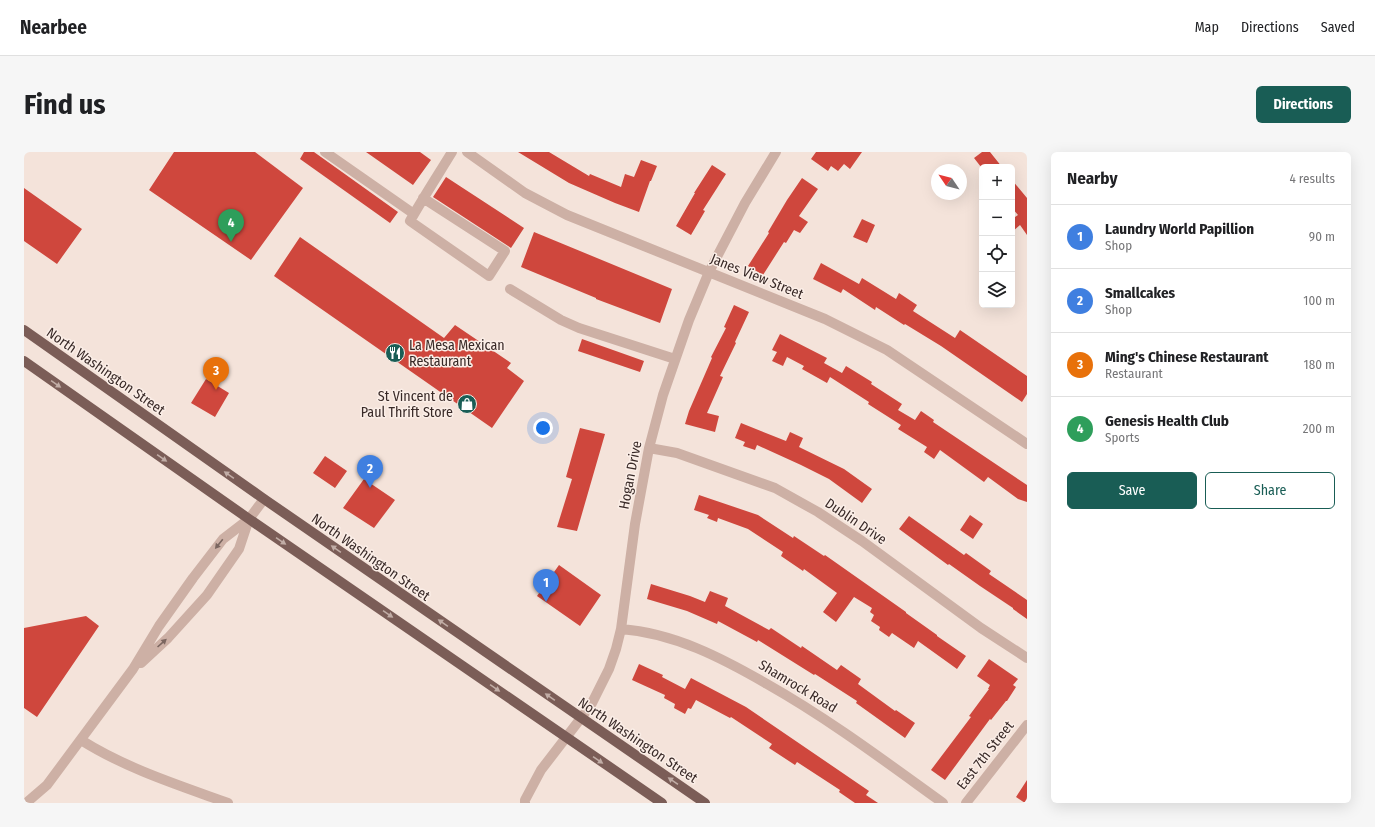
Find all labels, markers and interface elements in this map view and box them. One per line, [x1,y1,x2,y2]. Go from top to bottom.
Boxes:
text: Nearbee [20,16,87,39]
text: Map [1195,19,1219,36]
text: Directions [1241,19,1299,36]
text: Saved [1321,19,1355,36]
button: Directions [1256,86,1351,123]
text: Find us [24,88,106,121]
north arrow [931,164,967,200]
map controls [979,164,1015,308]
button: + [979,164,1015,200]
text: Nearby [1067,168,1118,189]
text: 4 results [1289,171,1335,186]
button: − [979,200,1015,236]
pin: 4 [218,209,244,242]
text: Laundry World Papillion [1105,220,1254,238]
text: 1 [1077,229,1083,244]
text: 90 m [1309,229,1335,244]
button: locate [979,236,1015,272]
text: Shop [1105,238,1132,253]
street label: Janes View Street [708,250,806,303]
button: layers [979,272,1015,308]
text: Smallcakes [1105,284,1175,302]
text: 2 [1077,293,1083,308]
text: 100 m [1303,293,1335,308]
text: Shop [1105,302,1132,317]
street label: North Washington Street [43,324,168,419]
place label: La Mesa Mexican Restaurant [409,337,505,370]
restaurant icon: La Mesa Mexican Restaurant [384,342,406,364]
text: Ming's Chinese Restaurant [1105,348,1269,366]
pin: 3 [203,357,229,390]
text: 3 [1077,357,1083,372]
text: 180 m [1304,357,1335,372]
text: Restaurant [1105,366,1163,381]
one-way arrow [51,380,61,388]
place label: St Vincent de Paul Thrift Store [361,388,453,421]
shop icon: St Vincent de Paul Thrift Store [456,393,478,415]
text: Genesis Health Club [1105,412,1229,430]
your location [533,418,553,438]
text: 4 [1077,421,1083,436]
text: 200 m [1303,421,1335,436]
text: Sports [1105,430,1140,445]
street label: Hogan Drive [616,439,645,511]
one-way arrow [157,454,168,462]
pin: 2 [357,455,383,488]
one-way arrow [224,471,234,479]
button: Save [1067,472,1197,509]
button: Share [1205,472,1335,509]
street label: Dublin Drive [822,495,890,548]
street label: North Washington Street [308,510,433,605]
one-way arrow [276,537,286,545]
one-way arrow [215,539,224,550]
one-way arrow [330,545,341,553]
pin: 1 [533,569,559,602]
one-way arrow [383,610,394,618]
one-way arrow [437,619,448,627]
one-way arrow [157,639,167,648]
street label: Shamrock Road [755,656,840,717]
one-way arrow [490,684,500,692]
one-way arrow [544,693,555,701]
street label: North Washington Street [575,694,701,787]
street label: East 7th Street [953,717,1018,793]
one-way arrow [593,756,604,764]
one-way arrow [668,777,678,785]

